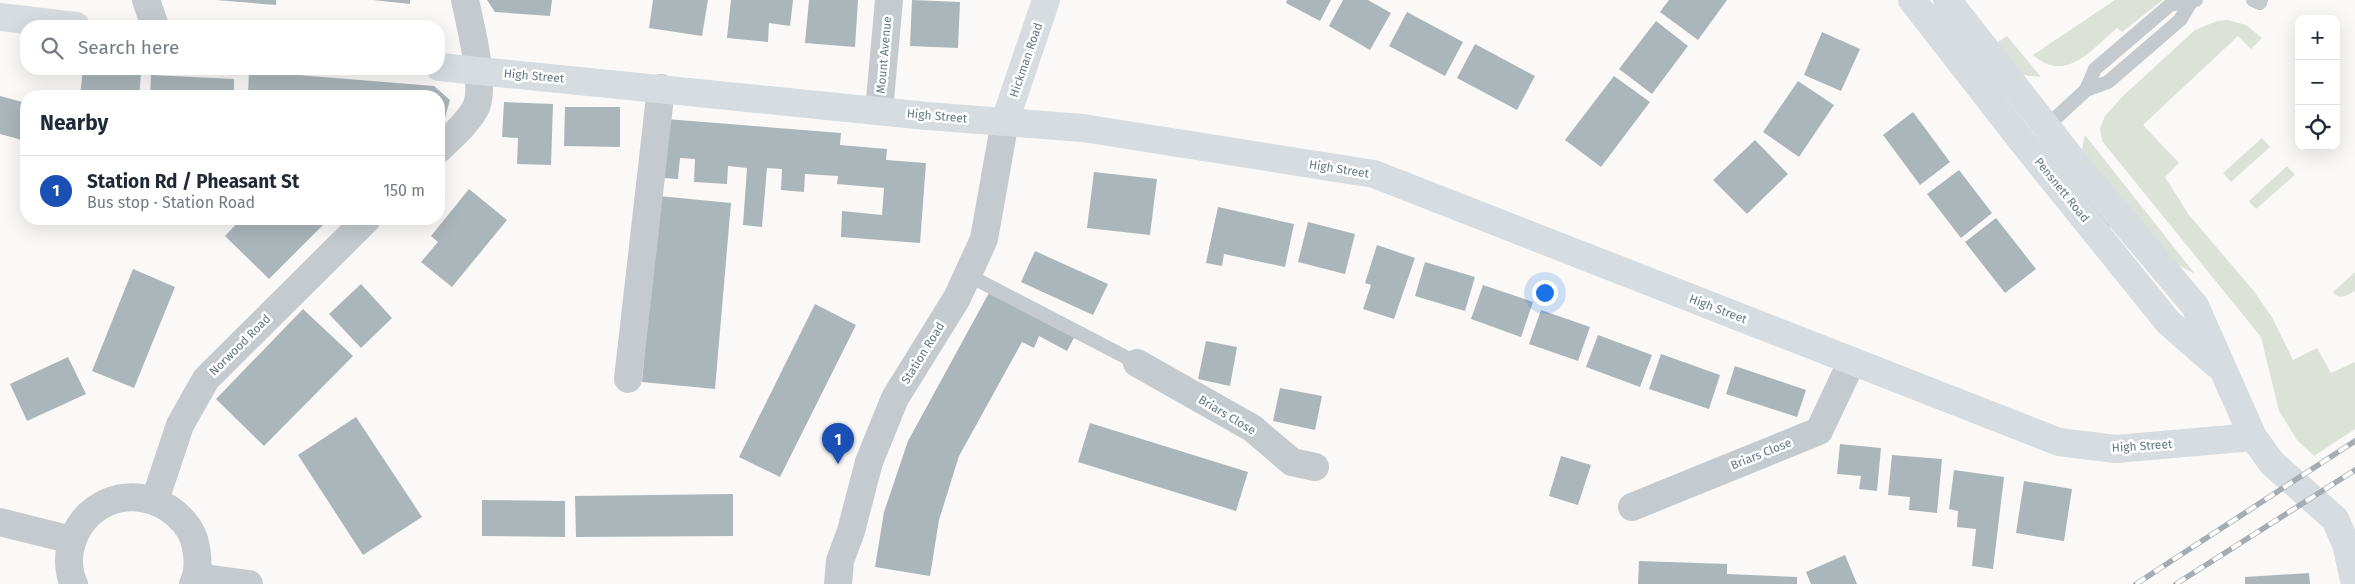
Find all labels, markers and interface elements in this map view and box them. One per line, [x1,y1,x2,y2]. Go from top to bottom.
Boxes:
map controls [2295,15,2340,150]
button: + [2295,15,2340,60]
street label: Mount Avenue [874,16,894,94]
search box [20,20,445,75]
street label: Hickman Road [1007,21,1045,99]
icon: search [38,34,66,62]
text: Search here [78,36,179,59]
button: − [2295,60,2340,105]
street label: High Street [503,66,565,86]
button: locate [2295,105,2340,150]
street label: High Street [906,106,968,126]
text: Nearby [40,110,108,136]
street label: Pensnett Road [2032,155,2092,225]
street label: High Street [1308,157,1371,181]
text: Station Rd / Pheasant St [87,170,299,193]
text: 1 [52,181,60,200]
text: 150 m [383,181,425,200]
text: Bus stop · Station Road [87,193,255,212]
your location [1532,280,1558,306]
street label: High Street [1687,292,1749,327]
street label: Norwood Road [207,312,273,378]
street label: Station Road [899,320,947,386]
street label: Briars Close [1196,392,1258,438]
pin: 1 [822,423,854,464]
street label: Briars Close [1729,435,1793,473]
street label: High Street [2111,437,2173,455]

